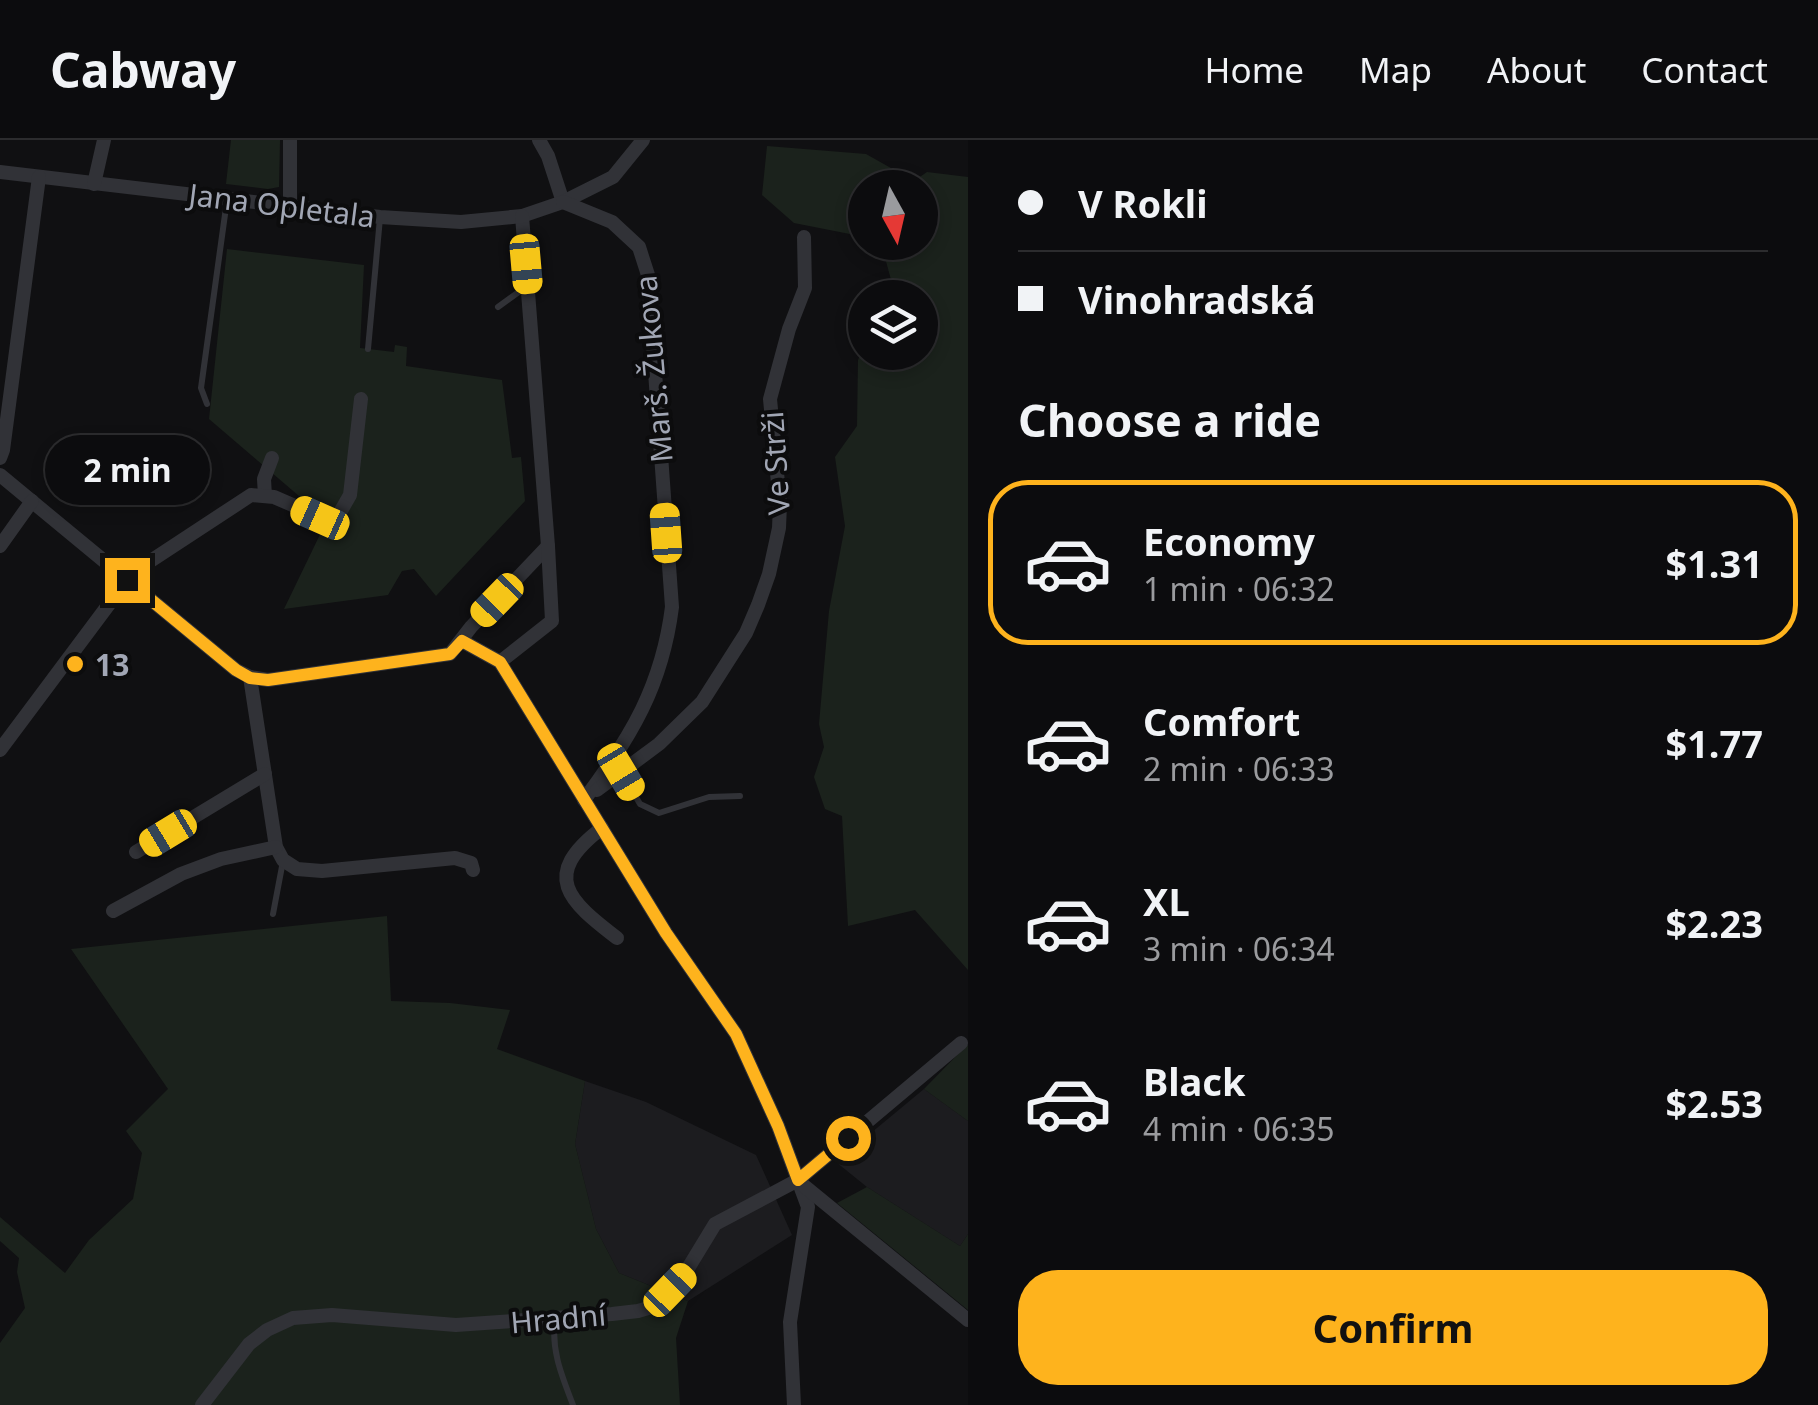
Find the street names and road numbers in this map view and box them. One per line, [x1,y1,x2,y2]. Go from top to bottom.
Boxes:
street label: Jana Opletala [184,173,377,237]
street label: Marš. Žukova [624,274,682,464]
street label: Ve Strži [751,410,799,516]
street label: Hradní [509,1293,609,1343]

